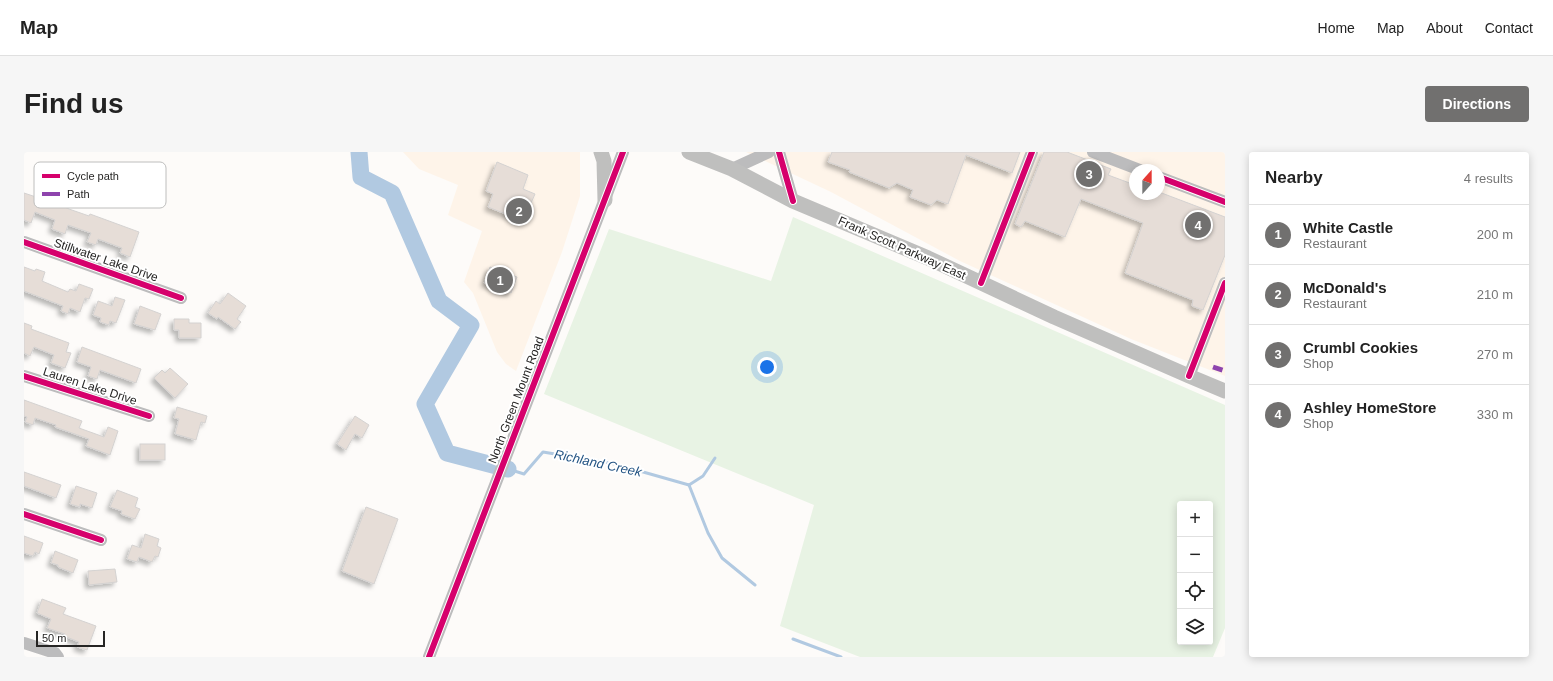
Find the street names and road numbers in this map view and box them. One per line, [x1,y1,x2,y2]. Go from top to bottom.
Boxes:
street label: Frank Scott Parkway East [836,214,969,283]
street label: Stillwater Lake Drive [52,236,160,285]
street label: North Green Mount Road [485,335,547,465]
street label: Lauren Lake Drive [41,364,139,408]

